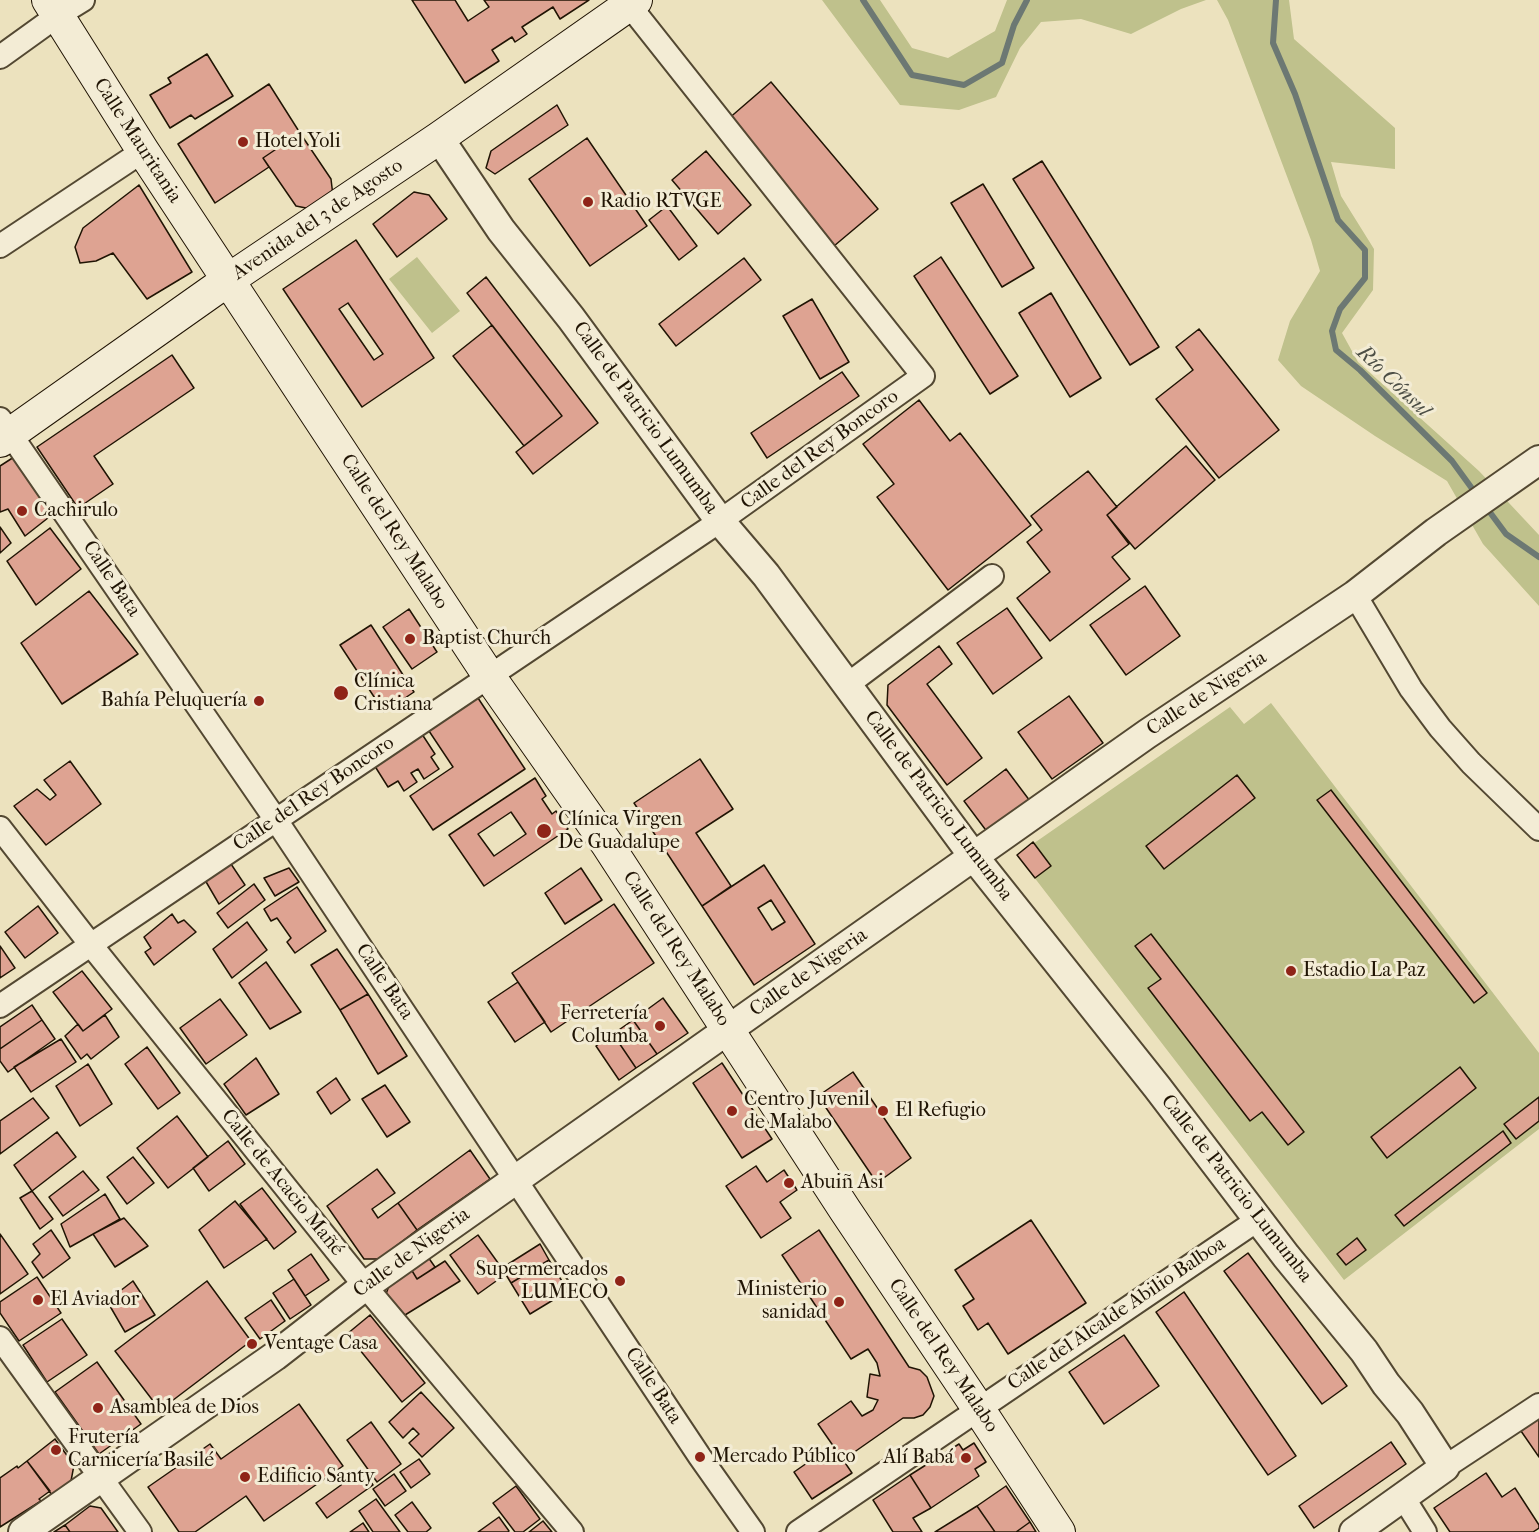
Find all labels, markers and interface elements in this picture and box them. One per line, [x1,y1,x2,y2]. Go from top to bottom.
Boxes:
street label: Calle Mauritania [88,74,186,208]
place label: Hotel Yoli [255,130,341,154]
marker: Hotel Yoli [236,135,250,149]
street label: Avenida del 3 de Agosto [228,154,408,286]
place label: Radio RTVGE [600,190,722,214]
marker: Radio RTVGE [581,195,595,209]
street label: Calle de Patricio Lumumba [567,317,723,519]
water label: Río Cónsul [1351,341,1435,423]
street label: Calle del Rey Boncoro [737,385,903,515]
street label: Calle del Rey Malabo [335,450,453,614]
place label: Cachirulo [34,499,118,523]
marker: Cachirulo [15,504,29,518]
street label: Calle Bata [77,536,145,622]
place label: Baptist Church [422,627,551,651]
marker: Baptist Church [403,632,417,646]
street label: Calle de Nigeria [1143,646,1271,742]
place label: Clínica Cristiana [354,670,432,717]
marker: Clínica Cristiana [332,684,350,702]
place label: Bahía Peluquería [101,689,247,713]
marker: Bahía Peluquería [252,694,266,708]
street label: Calle de Patricio Lumumba [859,706,1017,906]
street label: Calle del Rey Boncoro [229,731,399,857]
place label: Clínica Virgen De Guadalupe [558,808,682,855]
marker: Clínica Virgen De Guadalupe [535,822,553,840]
street label: Calle del Rey Malabo [617,867,735,1031]
street label: Calle de Nigeria [746,924,872,1022]
street label: Calle Bata [350,939,418,1025]
place label: Estadio La Paz [1303,959,1426,983]
marker: Estadio La Paz [1284,964,1298,978]
place label: Ferretería Columba [560,1002,648,1049]
marker: Ferretería Columba [653,1019,667,1033]
place label: Centro Juvenil de Malabo [744,1088,870,1135]
street label: Calle de Patricio Lumumba [1155,1090,1317,1288]
place label: El Refugio [895,1099,986,1123]
marker: Centro Juvenil de Malabo [725,1104,739,1118]
marker: El Refugio [876,1104,890,1118]
street label: Calle de Acacio Mañé [215,1105,349,1261]
place label: Abuiñ Asi [801,1171,884,1195]
marker: Abuiñ Asi [782,1176,796,1190]
street label: Calle de Nigeria [349,1203,475,1303]
street label: Calle del Alcalde Abilio Balboa [1003,1232,1231,1396]
place label: Supermercados LUMECO [476,1258,608,1305]
marker: Supermercados LUMECO [613,1274,627,1288]
street label: Calle del Rey Malabo [883,1275,1003,1437]
place label: Ministerio sanidad [736,1278,827,1325]
place label: El Aviador [50,1288,139,1312]
marker: El Aviador [31,1293,45,1307]
marker: Ministerio sanidad [832,1295,846,1309]
place label: Ventage Casa [264,1332,378,1356]
marker: Ventage Casa [245,1337,259,1351]
street label: Calle Bata [619,1343,687,1429]
place label: Asamblea de Dios [110,1396,259,1420]
marker: Asamblea de Dios [91,1401,105,1415]
place label: Frutería Carnicería Basilé [68,1426,214,1473]
marker: Frutería Carnicería Basilé [49,1443,63,1457]
place label: Mercado Público [712,1445,856,1469]
place label: Alí Babá [883,1446,954,1470]
marker: Mercado Público [693,1450,707,1464]
marker: Alí Babá [959,1451,973,1465]
place label: Edificio Santy [257,1465,375,1489]
marker: Edificio Santy [238,1470,252,1484]

